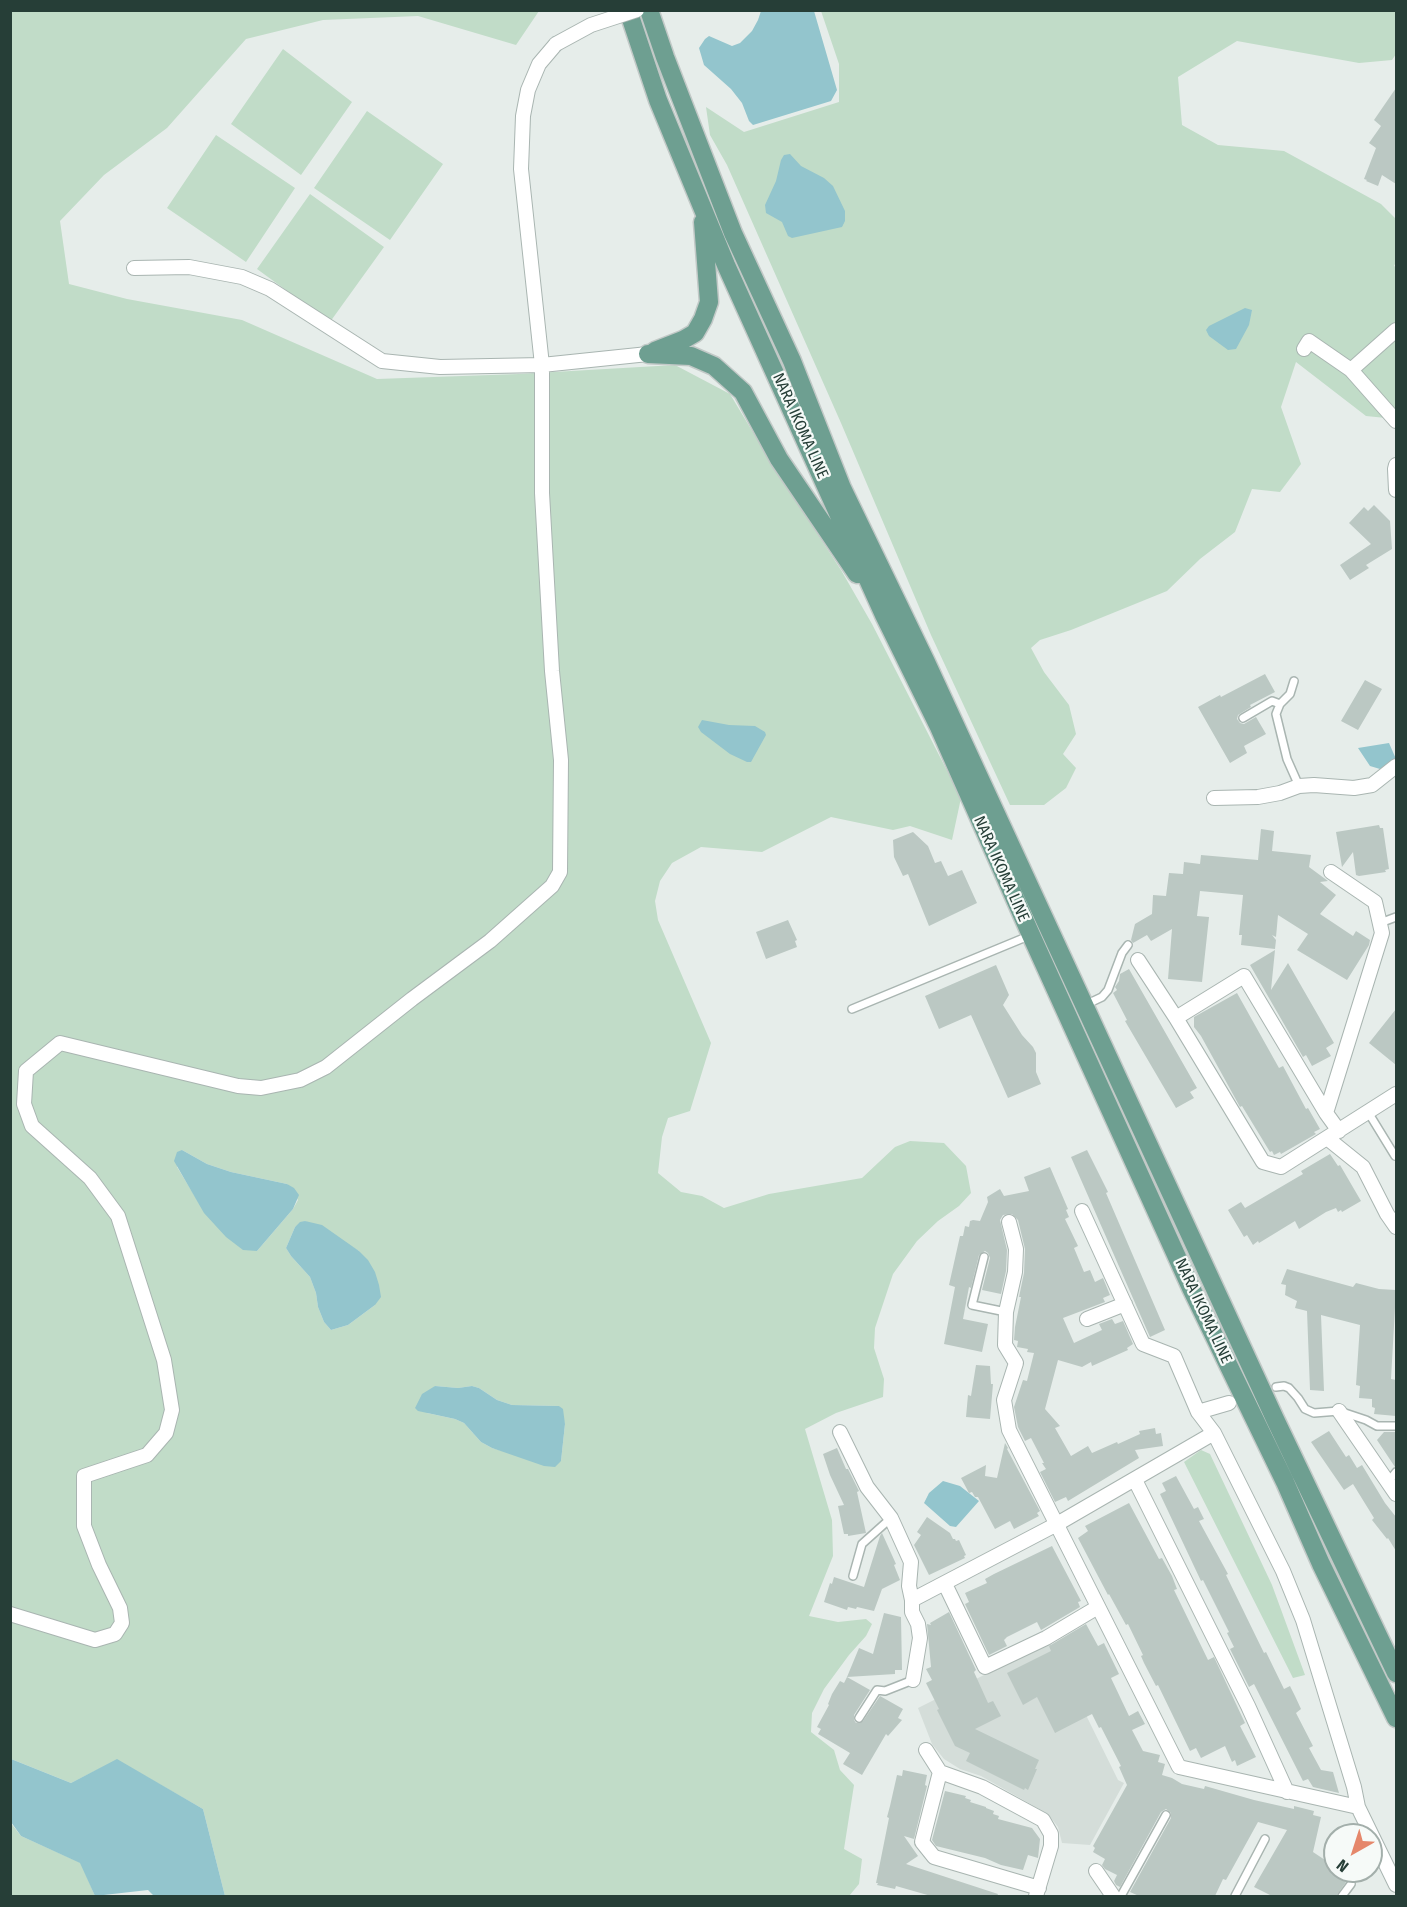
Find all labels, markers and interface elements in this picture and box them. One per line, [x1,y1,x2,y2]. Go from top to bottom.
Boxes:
street label: NARA IKOMA LINE [768,370,832,482]
street label: NARA IKOMA LINE [969,813,1033,925]
street label: NARA IKOMA LINE [1170,1256,1236,1366]
north arrow [1323,1823,1383,1883]
text: N [1333,1855,1352,1876]

